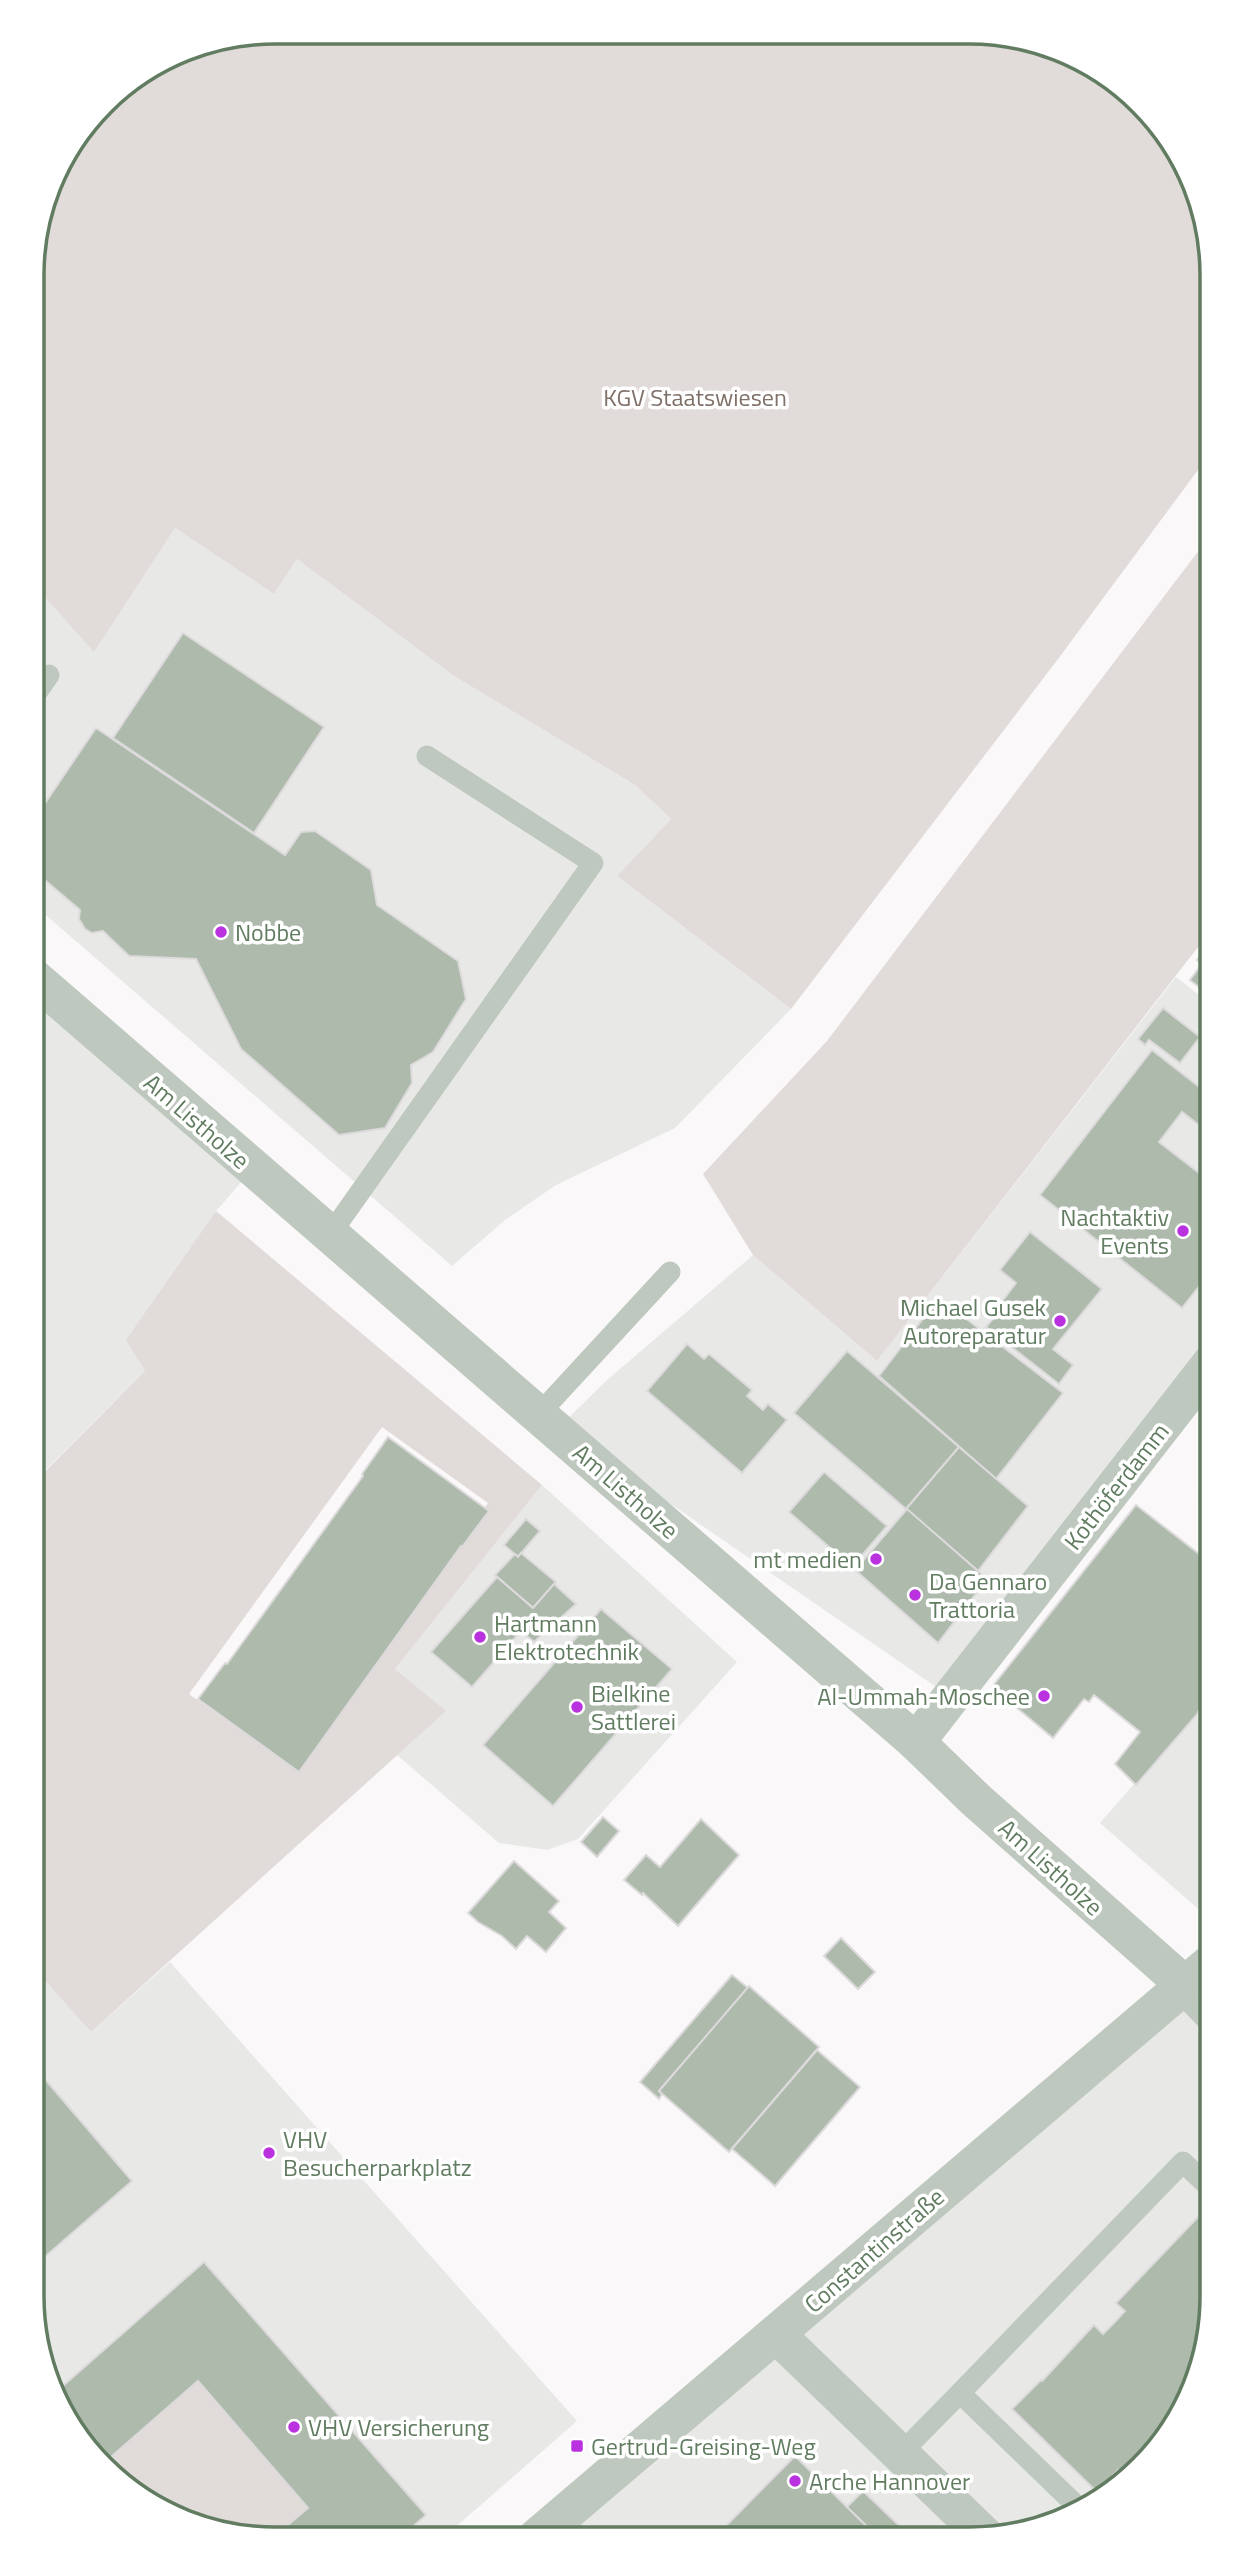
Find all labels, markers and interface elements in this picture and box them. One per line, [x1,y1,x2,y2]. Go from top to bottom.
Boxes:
park label: KGV Staatswiesen [603,379,787,415]
place label: Nobbe [235,914,301,950]
marker: Nobbe [213,924,229,940]
street label: Am Listholze [136,1065,258,1177]
place label: Nachtaktiv Events [1060,1199,1169,1263]
marker: Nachtaktiv Events [1175,1223,1191,1239]
place label: Michael Gusek Autoreparatur [900,1289,1046,1353]
marker: Michael Gusek Autoreparatur [1052,1313,1068,1329]
street label: Kothöferdamm [1055,1415,1177,1557]
street label: Am Listholze [565,1435,687,1547]
place label: mt medien [753,1541,862,1577]
marker: mt medien [868,1551,884,1567]
place label: Da Gennaro Trattoria [929,1563,1047,1627]
marker: Da Gennaro Trattoria [907,1587,923,1603]
place label: Hartmann Elektrotechnik [494,1605,640,1669]
marker: Hartmann Elektrotechnik [472,1629,488,1645]
place label: Bielkine Sattlerei [591,1675,676,1739]
place label: Al-Ummah-Moschee [817,1678,1030,1714]
marker: Al-Ummah-Moschee [1036,1688,1052,1704]
marker: Bielkine Sattlerei [569,1699,585,1715]
street label: Am Listholze [991,1810,1111,1924]
place label: VHV Besucherparkplatz [283,2121,472,2185]
marker: VHV Besucherparkplatz [261,2145,277,2161]
street label: Constantinstraße [796,2179,952,2321]
place label: VHV Versicherung [308,2409,489,2445]
marker: VHV Versicherung [286,2419,302,2435]
place label: Gertrud-Greising-Weg [591,2428,816,2464]
marker: Gertrud-Greising-Weg [569,2438,585,2454]
place label: Arche Hannover [809,2463,970,2499]
marker: Arche Hannover [787,2473,803,2489]

